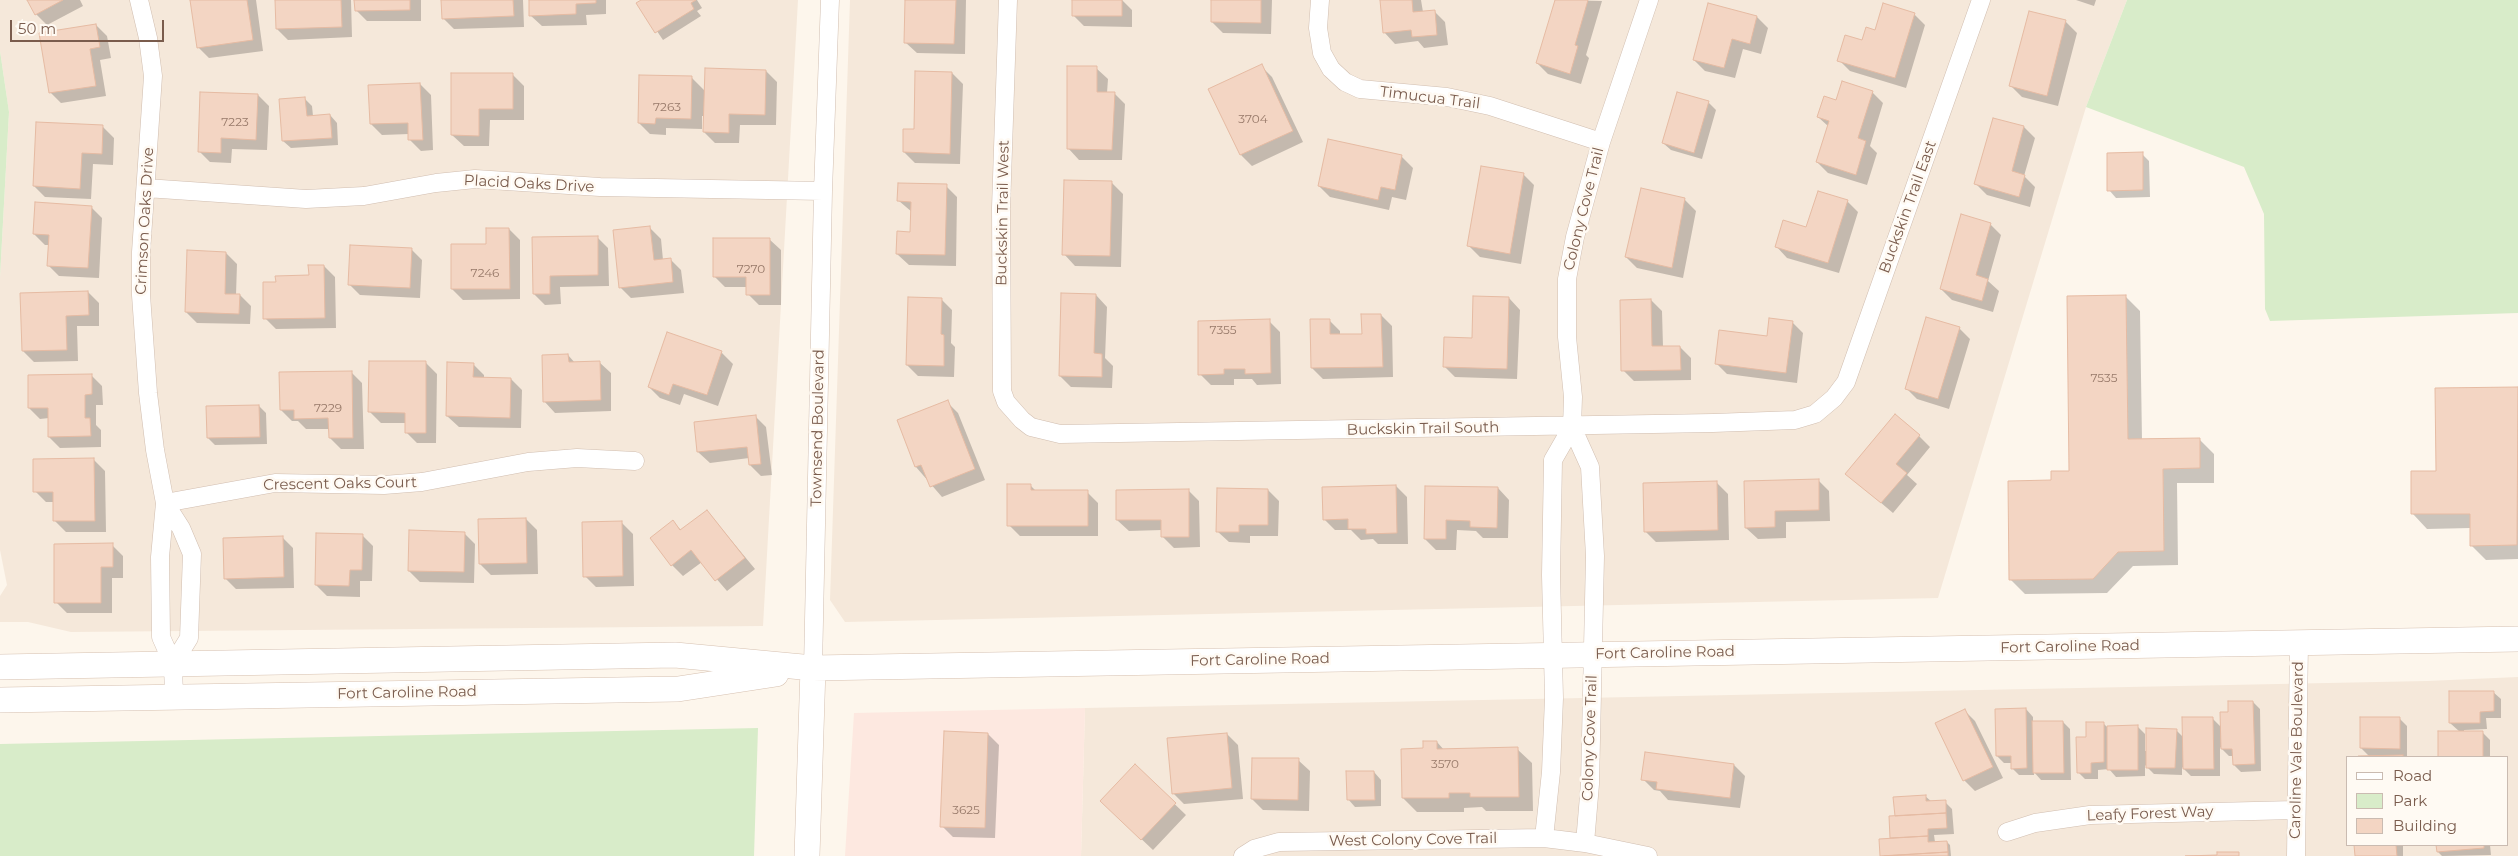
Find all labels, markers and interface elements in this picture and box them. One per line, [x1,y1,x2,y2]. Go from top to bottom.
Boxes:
scale bar [12,10,166,42]
text: 50 m [18,19,56,38]
street label: Timucua Trail [1379,83,1481,113]
house number: 7263 [653,100,681,114]
house number: 3704 [1238,112,1268,126]
house number: 7223 [221,115,249,129]
street label: Buckskin Trail East [1876,138,1940,276]
street label: Buckskin Trail West [993,140,1013,286]
street label: Colony Cove Trail [1560,146,1608,272]
street label: Crimson Oaks Drive [132,147,158,295]
street label: Placid Oaks Drive [463,172,595,196]
house number: 7270 [737,262,765,276]
house number: 7246 [471,266,499,280]
house number: 7355 [1209,323,1237,337]
street label: Townsend Boulevard [808,349,828,507]
house number: 7535 [2090,371,2118,385]
house number: 7229 [314,401,342,415]
street label: Buckskin Trail South [1347,419,1499,439]
street label: Crescent Oaks Court [263,474,417,494]
street label: Fort Caroline Road [2000,637,2140,657]
street label: Fort Caroline Road [1595,643,1735,663]
street label: Fort Caroline Road [1190,650,1330,670]
street label: Caroline Vale Boulevard [2286,661,2308,839]
street label: Colony Cove Trail [1579,675,1601,801]
street label: Fort Caroline Road [337,683,477,703]
legend [2346,756,2508,846]
house number: 3570 [1431,757,1459,771]
text: Road [2393,766,2432,785]
text: Park [2393,791,2427,810]
house number: 3625 [952,803,980,817]
street label: Leafy Forest Way [2086,803,2214,825]
text: Building [2393,816,2457,835]
street label: West Colony Cove Trail [1329,830,1497,850]

